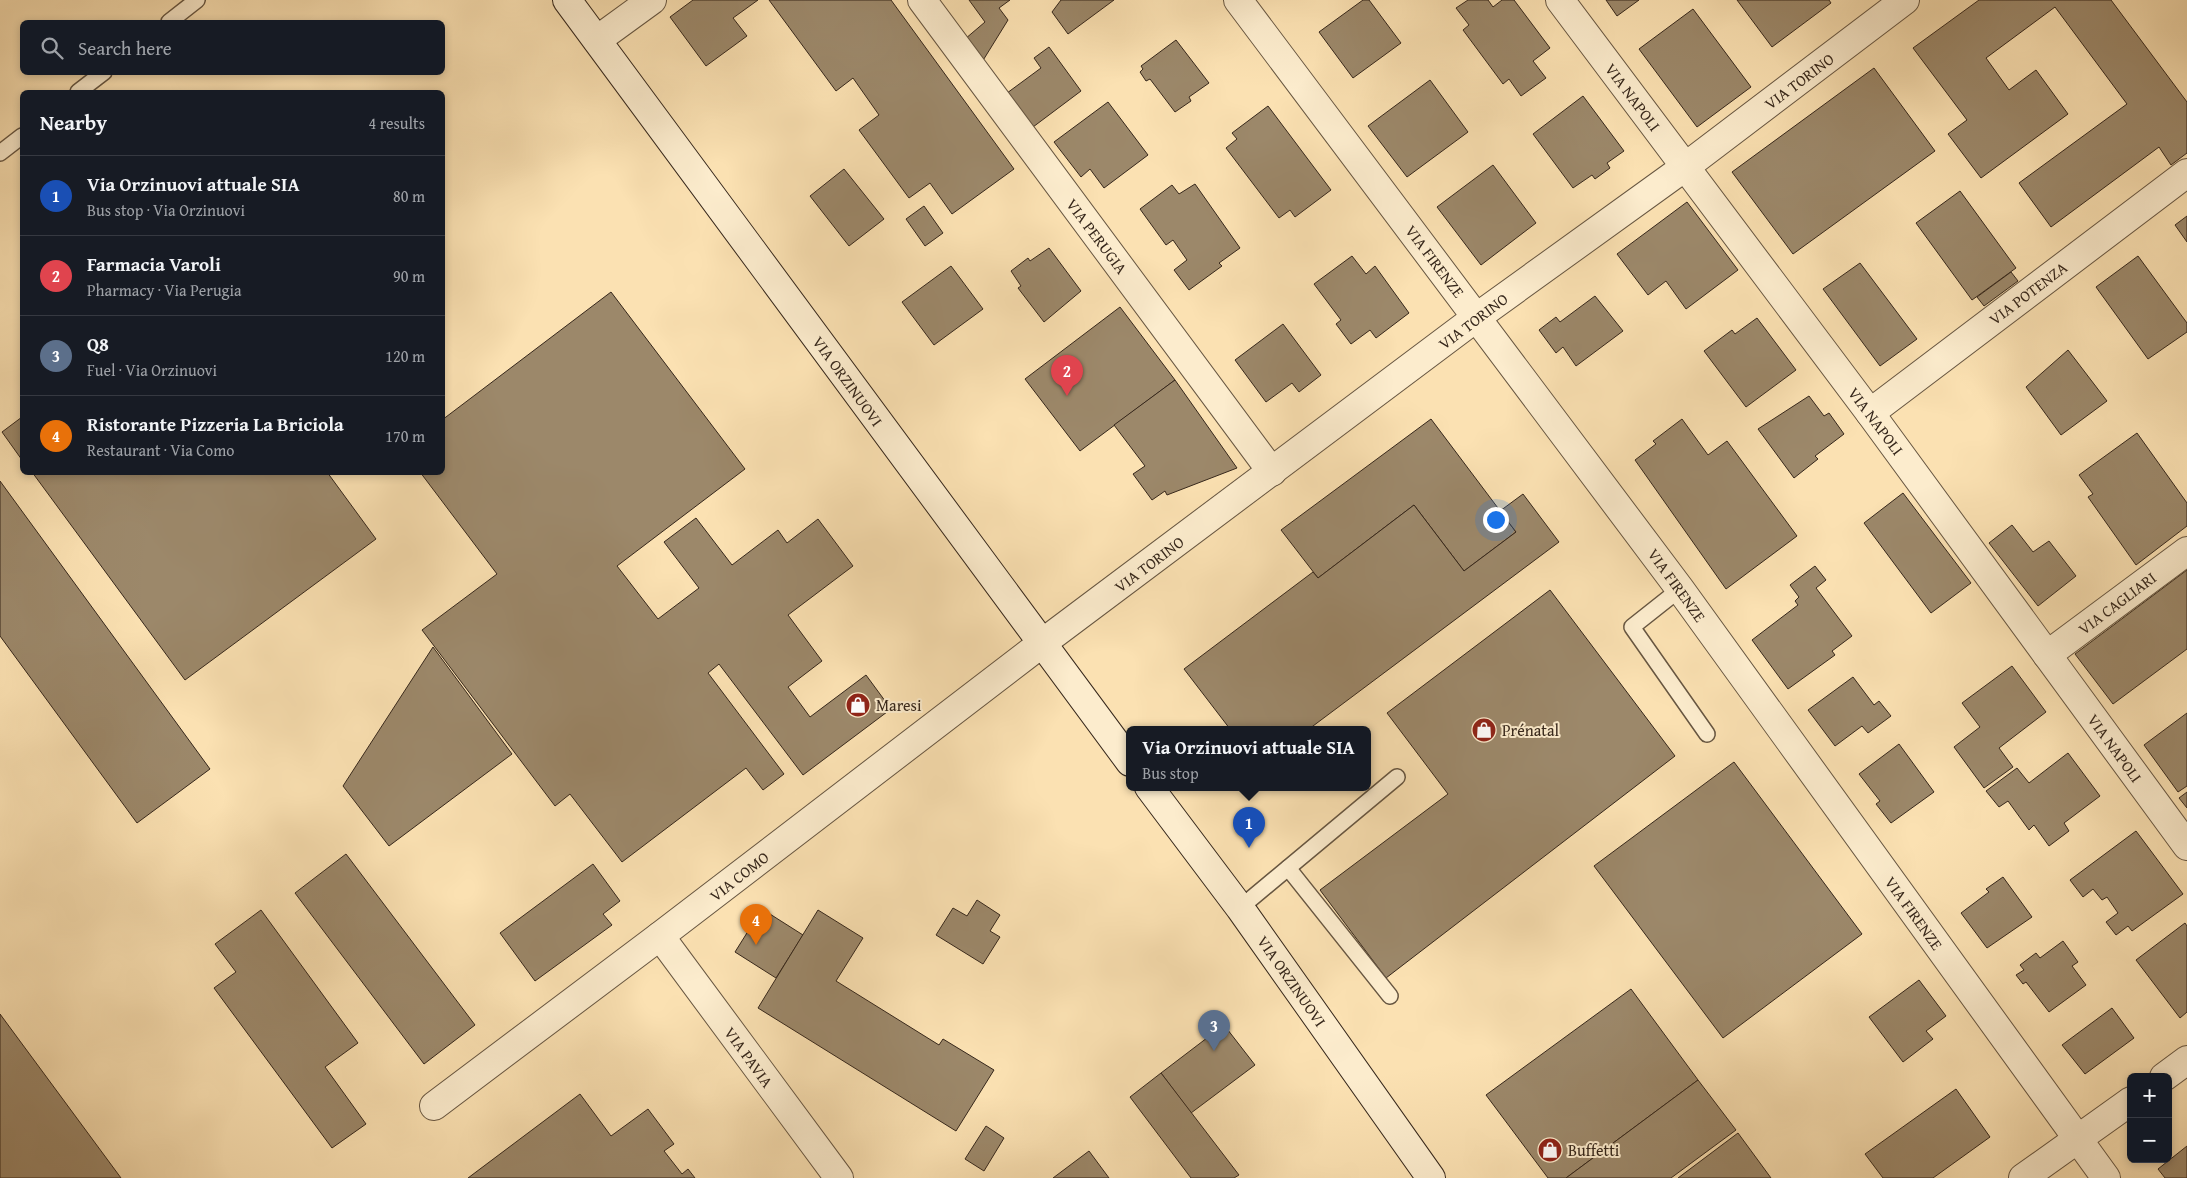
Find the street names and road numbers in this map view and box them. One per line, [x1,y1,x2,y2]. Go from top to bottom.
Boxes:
street label: VIA TORINO [1759,47,1839,115]
street label: VIA NAPOLI [1599,58,1667,136]
street label: VIA PERUGIA [1061,193,1134,279]
street label: VIA FIRENZE [1400,220,1470,302]
street label: VIA POTENZA [1984,255,2072,330]
street label: VIA TORINO [1433,287,1513,355]
street label: VIA ORZINUOVI [807,331,889,431]
street label: VIA NAPOLI [1842,382,1910,460]
street label: VIA TORINO [1109,530,1189,598]
street label: VIA FIRENZE [1642,543,1712,627]
street label: VIA CAGLIARI [2073,566,2161,640]
street label: VIA NAPOLI [2082,709,2148,787]
street label: VIA COMO [704,845,774,907]
street label: VIA FIRENZE [1879,871,1949,955]
street label: VIA ORZINUOVI [1252,930,1332,1032]
street label: VIA PAVIA [719,1022,779,1093]

